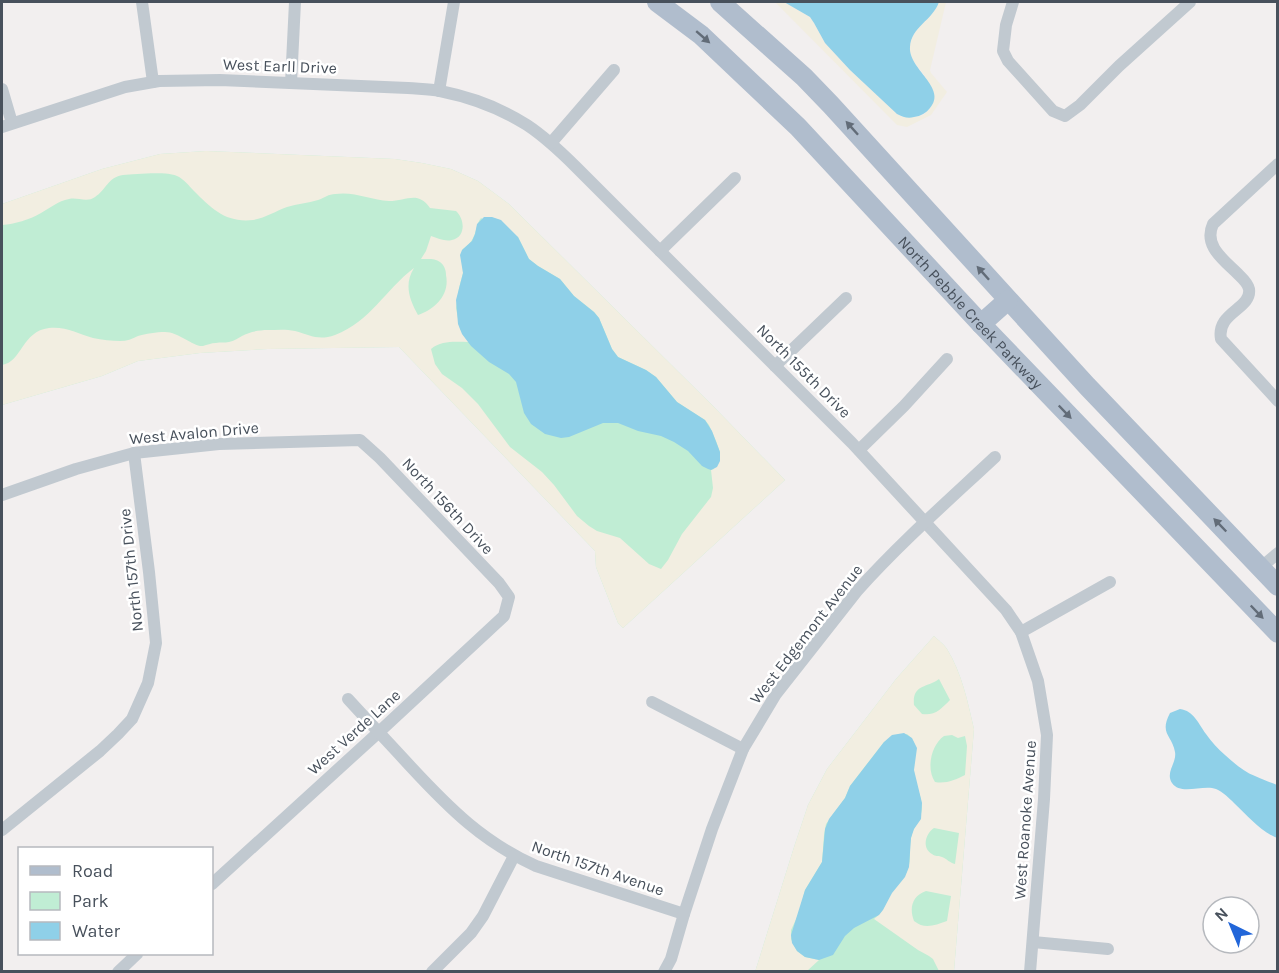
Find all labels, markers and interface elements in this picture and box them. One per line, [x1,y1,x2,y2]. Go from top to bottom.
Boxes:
one-way arrow [695,30,710,43]
street label: West Earll Drive [223,55,337,77]
one-way arrow [846,121,859,136]
street label: North Pebble Creek Parkway [894,232,1048,393]
one-way arrow [976,265,990,280]
street label: North 155th Drive [753,320,855,422]
one-way arrow [1058,405,1072,419]
street label: West Avalon Drive [128,418,260,448]
street label: North 156th Drive [398,454,498,558]
street label: North 157th Drive [115,508,147,632]
one-way arrow [1213,518,1227,533]
street label: West Edgemont Avenue [746,560,866,708]
one-way arrow [1250,604,1264,618]
street label: West Verde Lane [304,685,404,779]
street label: West Roanoke Avenue [1010,740,1040,900]
street label: North 157th Avenue [529,836,667,900]
legend [18,847,213,955]
text: Road [72,860,113,882]
text: Park [72,890,109,912]
north arrow [1201,895,1261,955]
text: N [1210,904,1232,925]
text: Water [72,920,120,942]

